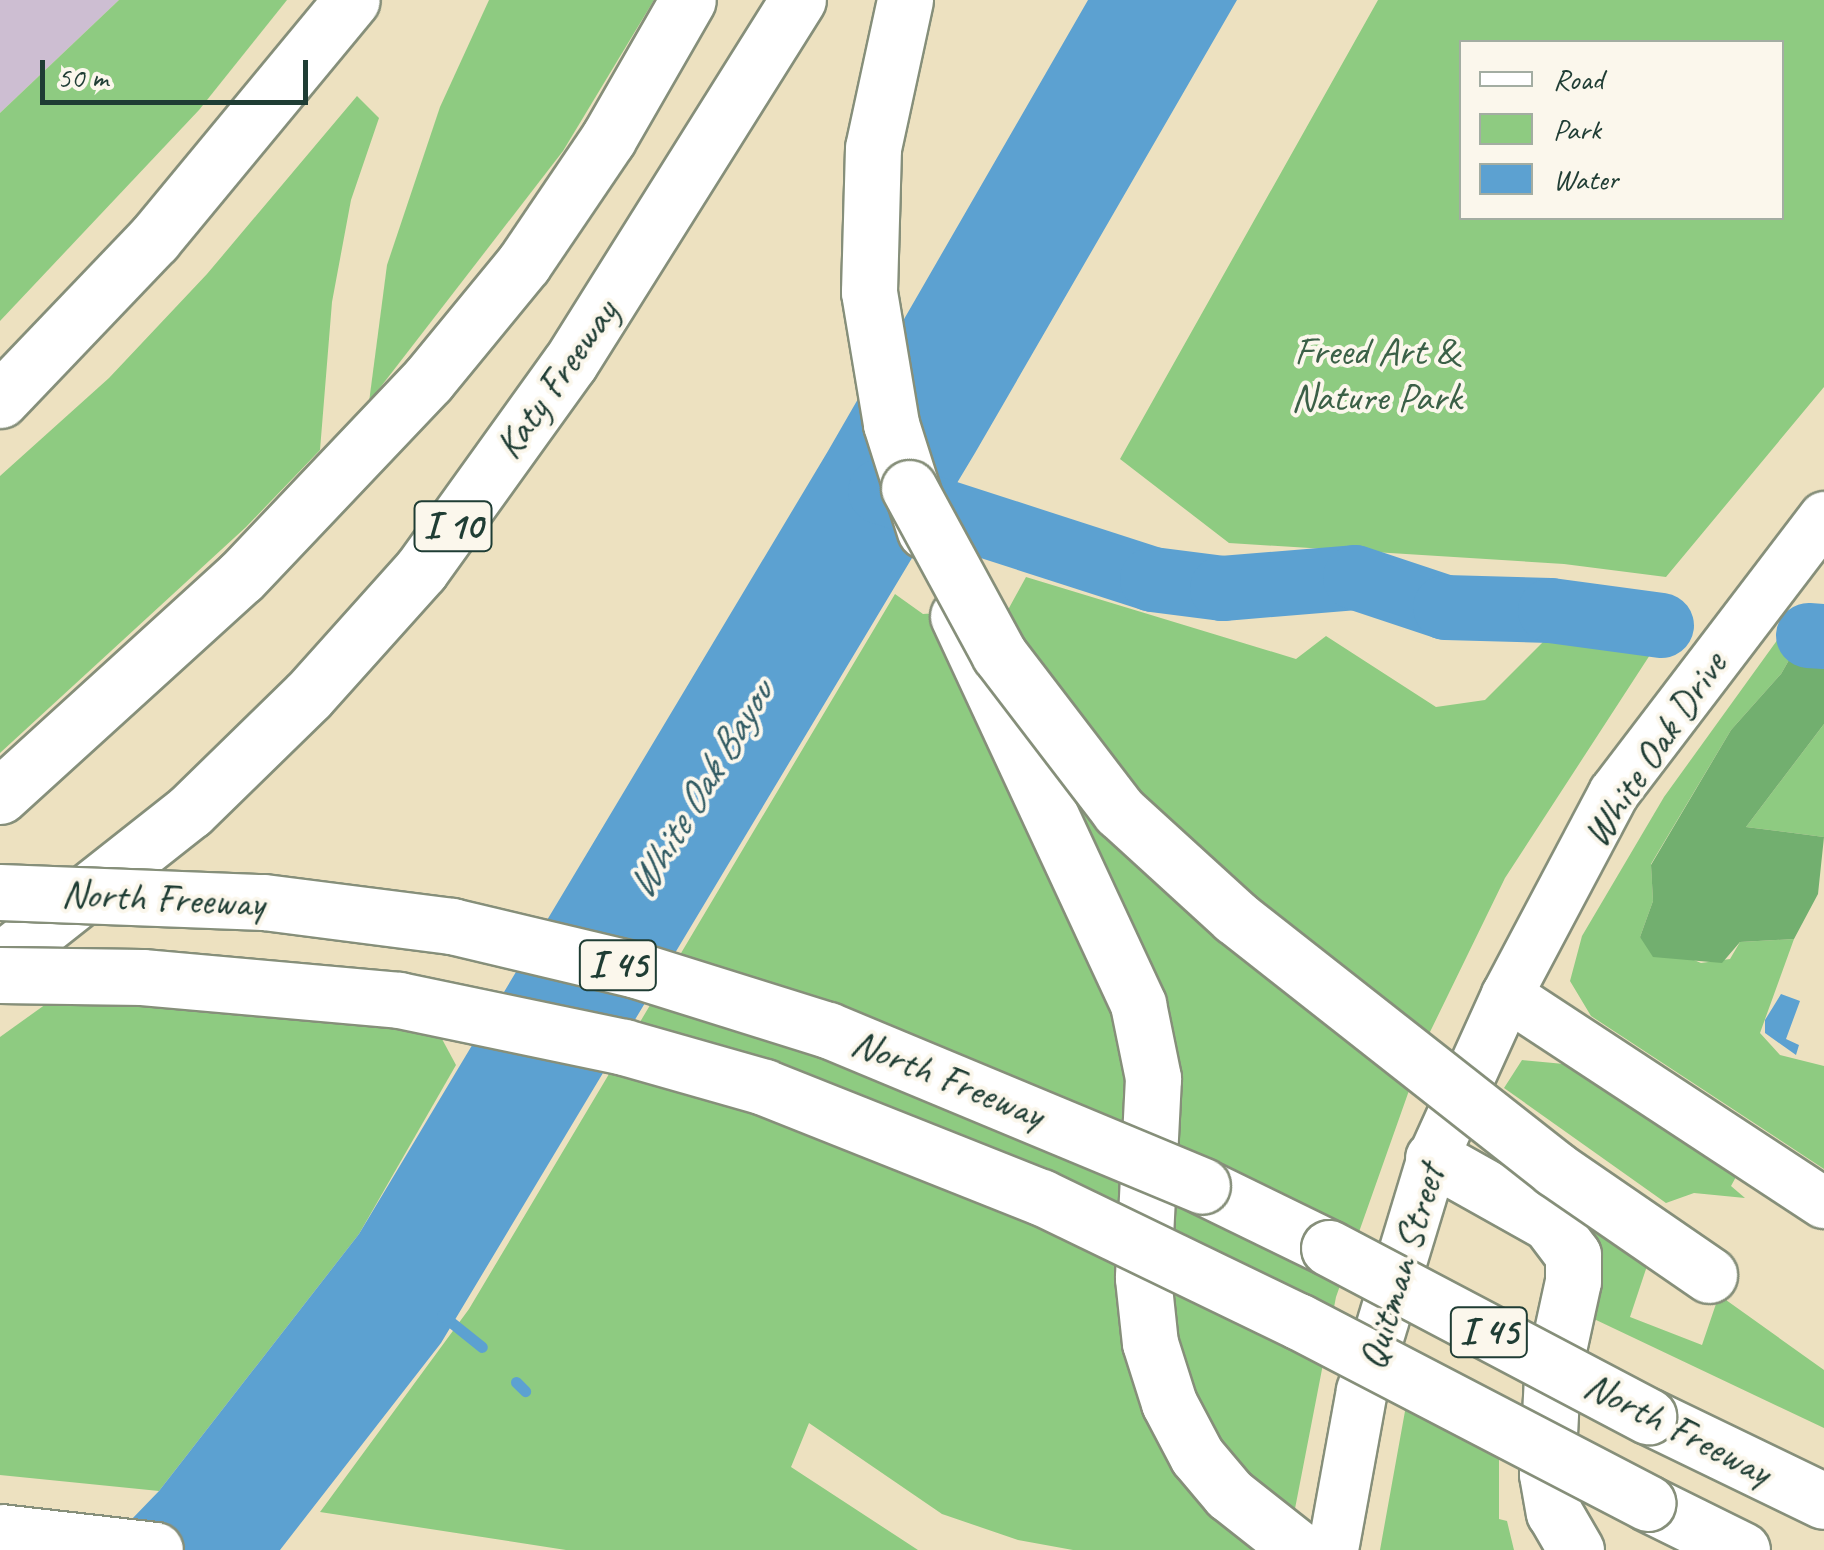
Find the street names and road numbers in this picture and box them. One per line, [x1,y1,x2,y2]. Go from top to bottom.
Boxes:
street label: Katy Freeway [484,291,628,467]
road number: I 10 [413,493,493,559]
street label: White Oak Drive [1571,642,1737,856]
street label: North Freeway [61,869,265,927]
road number: I 45 [578,932,658,998]
street label: North Freeway [845,1018,1051,1138]
street label: Quitman Street [1347,1159,1455,1375]
road number: I 45 [1449,1299,1529,1365]
street label: North Freeway [1577,1361,1779,1495]

